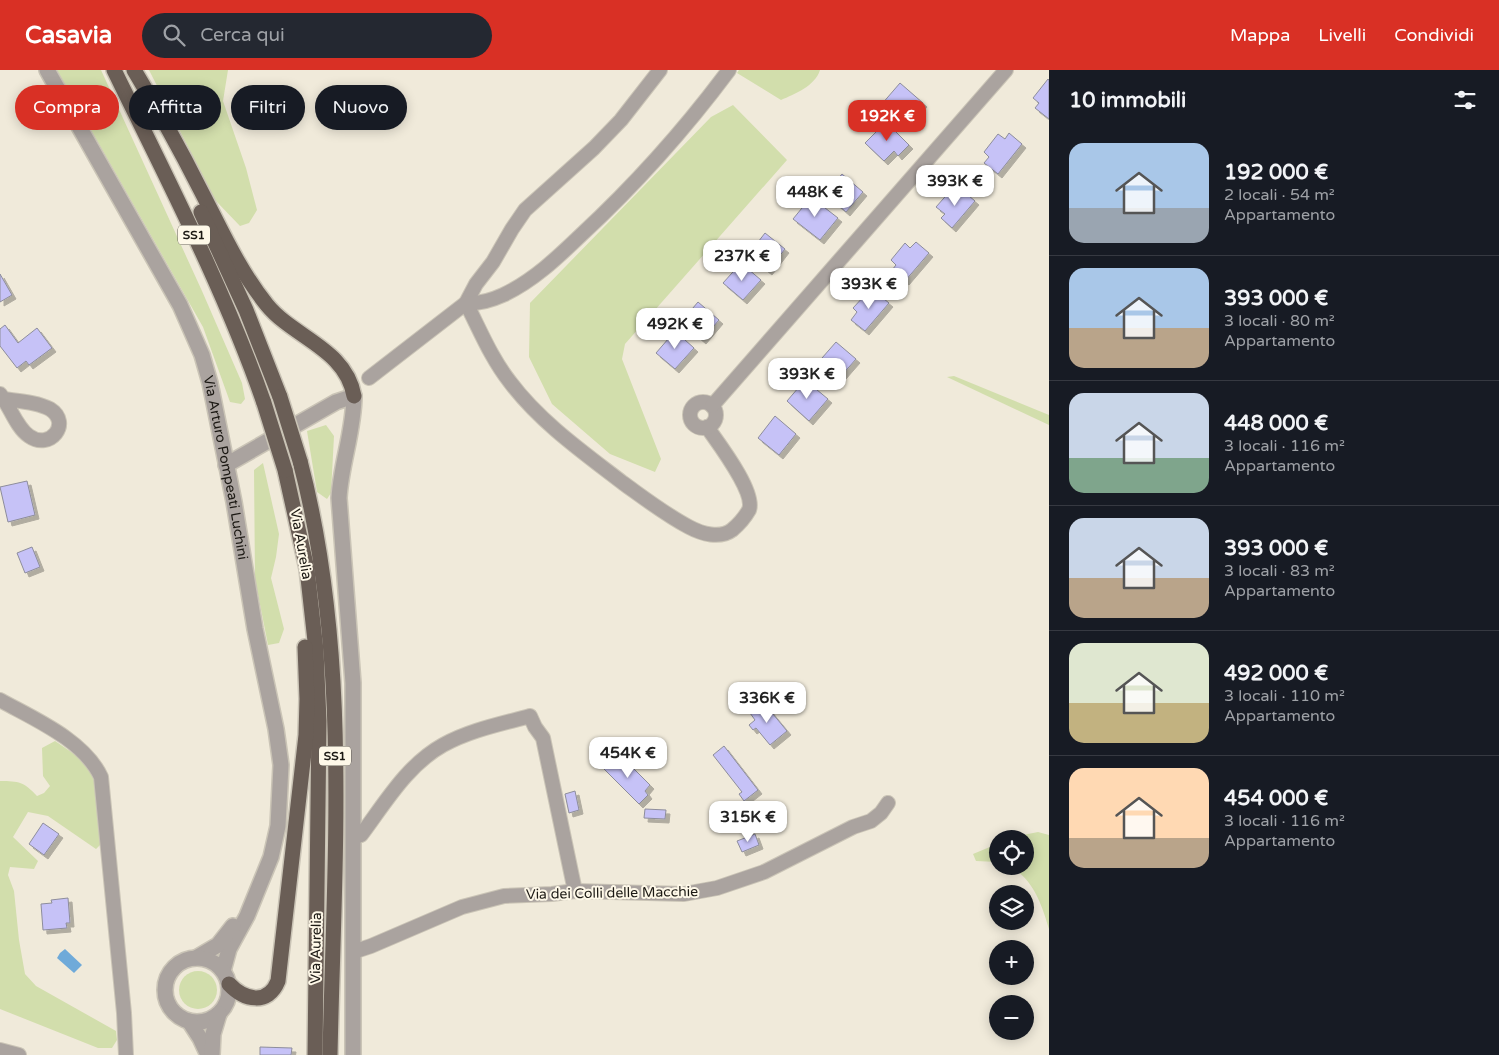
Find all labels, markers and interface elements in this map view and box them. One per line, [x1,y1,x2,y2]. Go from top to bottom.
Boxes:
search box [142,13,492,58]
text: Casavia [25,21,112,50]
icon: search [160,21,188,49]
text: Cerca qui [200,24,285,46]
text: Mappa [1230,24,1290,46]
text: Livelli [1318,24,1366,46]
text: Condividi [1394,24,1474,46]
chip: Compra [15,85,119,130]
chip: Affitta [129,85,221,130]
chip: Filtri [231,85,305,130]
chip: Nuovo [315,85,407,130]
icon: filters [1451,86,1479,114]
text: 10 immobili [1069,88,1186,113]
pin: 192K € [846,100,928,142]
text: 192K € [859,106,915,126]
text: 192 000 € [1224,160,1328,185]
icon: home [1109,163,1169,223]
pin: 393K € [914,164,996,207]
text: 393K € [927,171,983,191]
pin: 448K € [774,176,856,218]
text: 448K € [787,182,843,202]
text: 2 locali · 54 m² [1224,185,1335,205]
text: Appartamento [1224,205,1335,225]
road number: SS1 [178,226,210,244]
pin: 237K € [701,240,783,282]
text: 237K € [714,246,770,266]
pin: 393K € [828,268,910,310]
text: 393K € [841,274,897,294]
text: 393 000 € [1224,286,1328,311]
icon: home [1109,288,1169,348]
pin: 492K € [634,308,716,350]
text: 3 locali · 80 m² [1224,311,1335,331]
text: 492K € [647,314,703,334]
text: Appartamento [1224,331,1335,351]
pin: 393K € [766,358,848,400]
text: 393K € [779,364,835,384]
street label: Via Arturo Pompeati Luchini [200,374,252,561]
text: 448 000 € [1224,411,1328,436]
icon: home [1109,413,1169,473]
text: 3 locali · 116 m² [1224,436,1345,456]
text: Appartamento [1224,456,1335,476]
street label: Via Aurelia [286,507,316,581]
text: 393 000 € [1224,536,1328,561]
icon: home [1109,538,1169,598]
text: 3 locali · 83 m² [1224,561,1335,581]
text: Appartamento [1224,581,1335,601]
text: 492 000 € [1224,661,1328,686]
icon: home [1109,663,1169,723]
pin: 336K € [726,682,808,724]
text: 3 locali · 110 m² [1224,686,1345,706]
text: 336K € [739,688,795,708]
text: Appartamento [1224,706,1335,726]
pin: 454K € [587,736,669,779]
text: 454K € [600,743,656,763]
road number: SS1 [319,746,351,766]
text: 454 000 € [1224,786,1328,811]
icon: home [1109,788,1169,848]
pin: 315K € [707,800,789,843]
text: 315K € [720,807,776,827]
text: 3 locali · 116 m² [1224,811,1345,831]
map controls [989,830,1034,1040]
button: locate [989,830,1034,875]
text: Appartamento [1224,831,1335,851]
street label: Via dei Colli delle Macchie [526,883,698,903]
button: layers [989,885,1034,930]
street label: Via Aurelia [307,912,325,984]
button: + [989,940,1034,985]
button: − [989,995,1034,1040]

